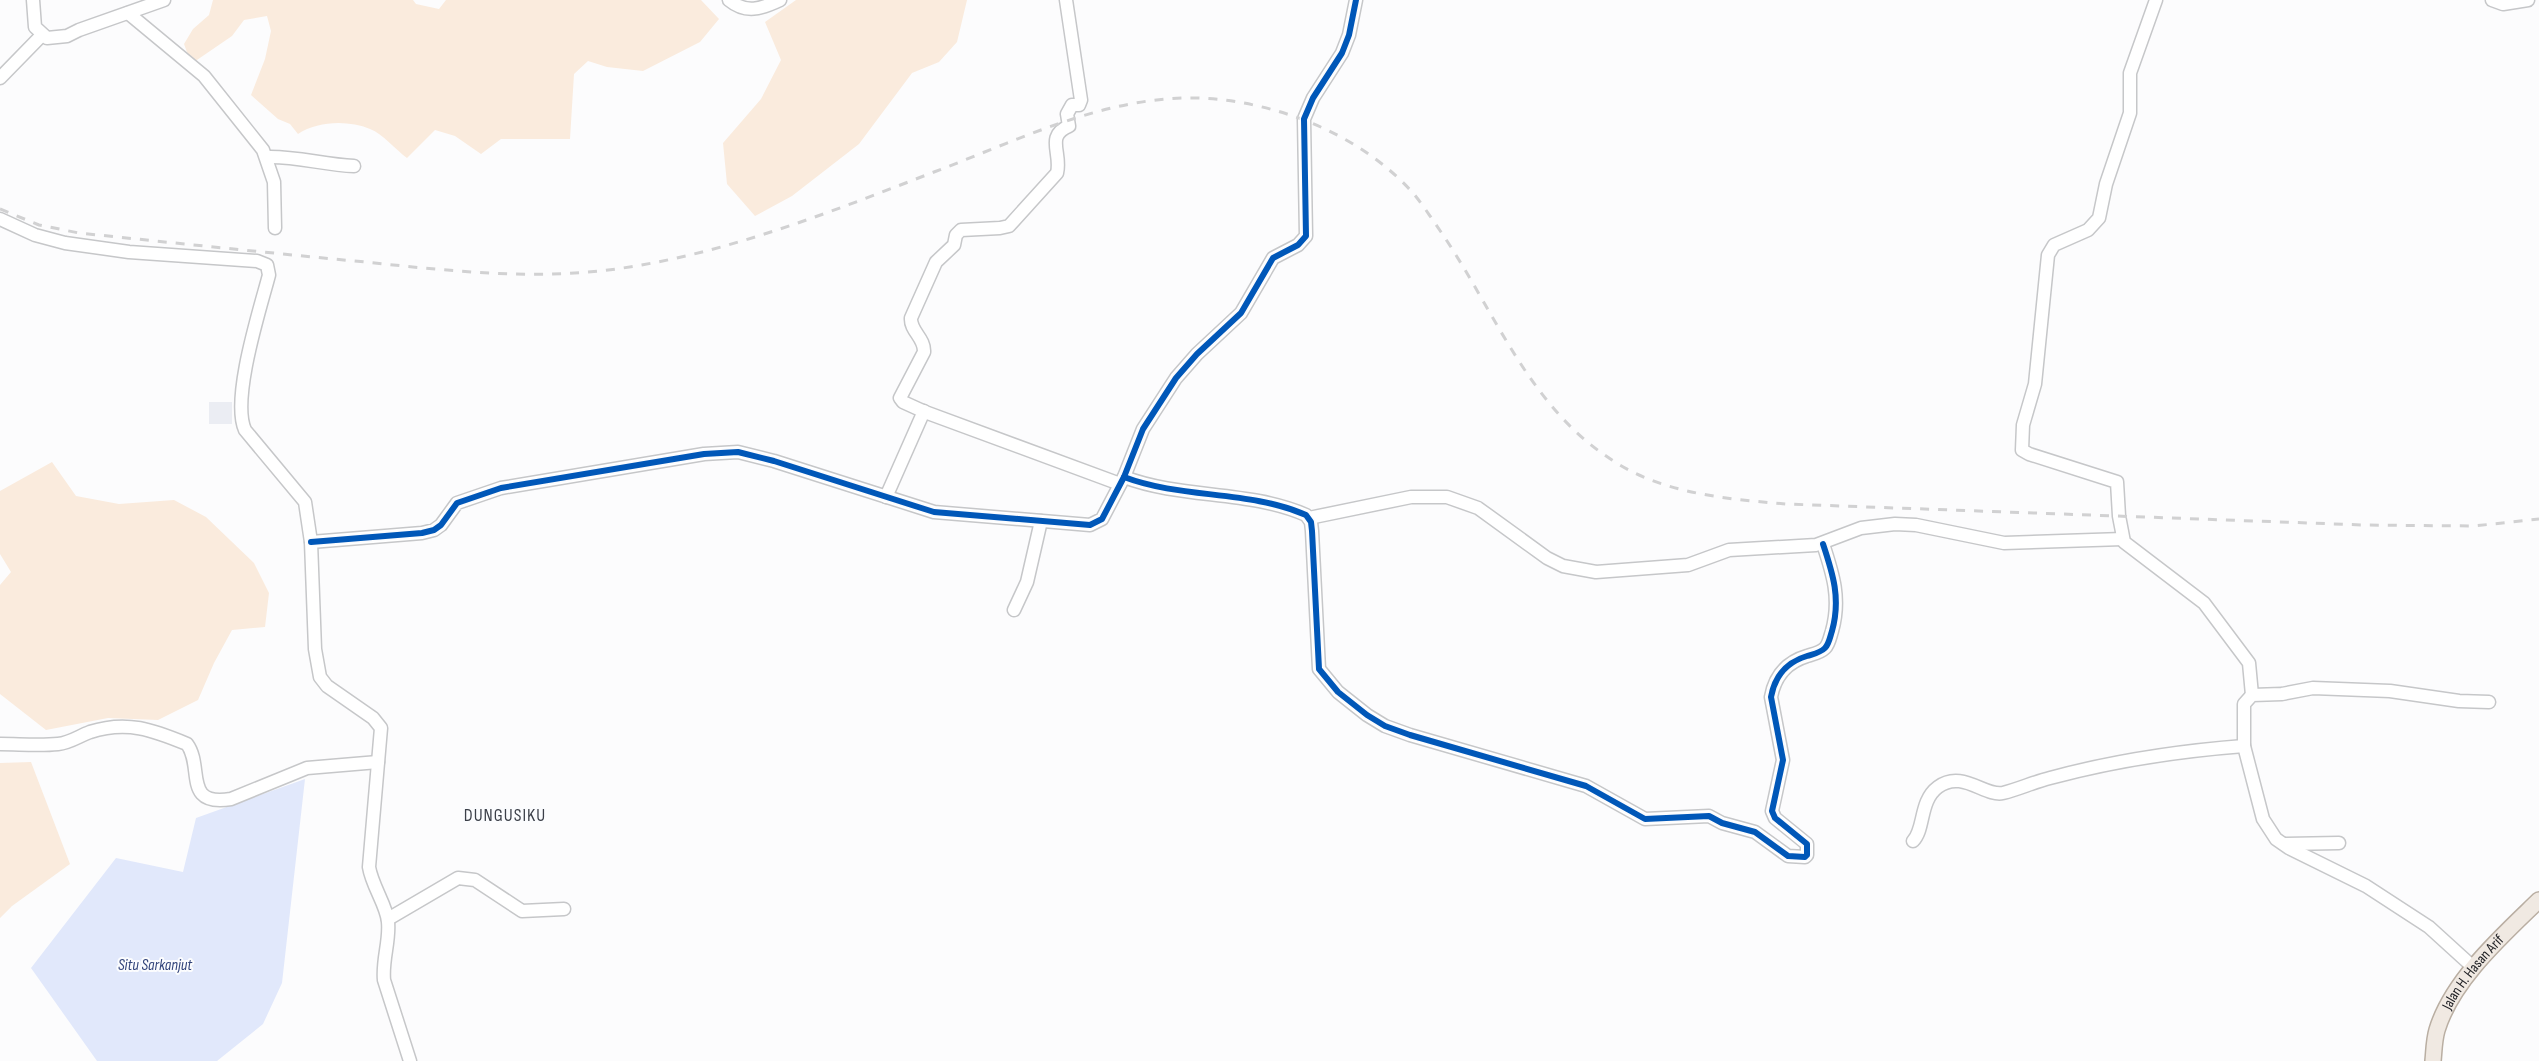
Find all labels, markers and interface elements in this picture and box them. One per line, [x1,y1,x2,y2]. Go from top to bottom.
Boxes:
district label: DUNGUSIKU [464,805,546,826]
street label: Jalan H. Hasan Arif [2437,930,2508,1014]
water label: Situ Sarkanjut [118,956,193,975]

